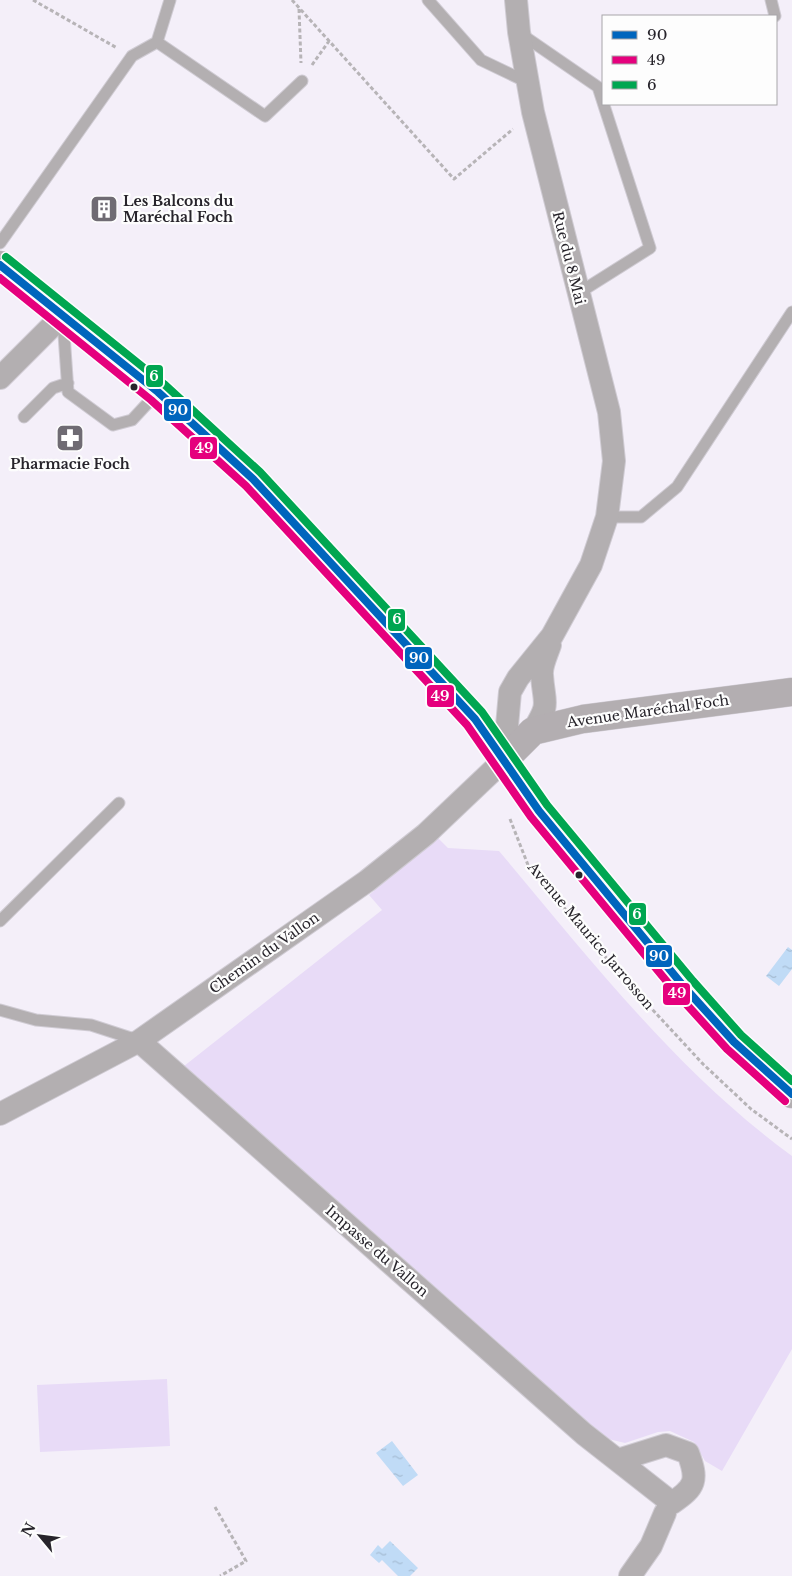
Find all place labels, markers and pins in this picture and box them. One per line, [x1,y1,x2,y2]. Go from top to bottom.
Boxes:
place label: Les Balcons du Maréchal Foch [123,192,233,226]
building icon: Les Balcons du Maréchal Foch [89,194,119,224]
unlabelled marker [129,382,139,392]
pharmacy icon: Pharmacie Foch [55,423,85,453]
place label: Pharmacie Foch [10,455,130,473]
unlabelled marker [574,870,584,880]

